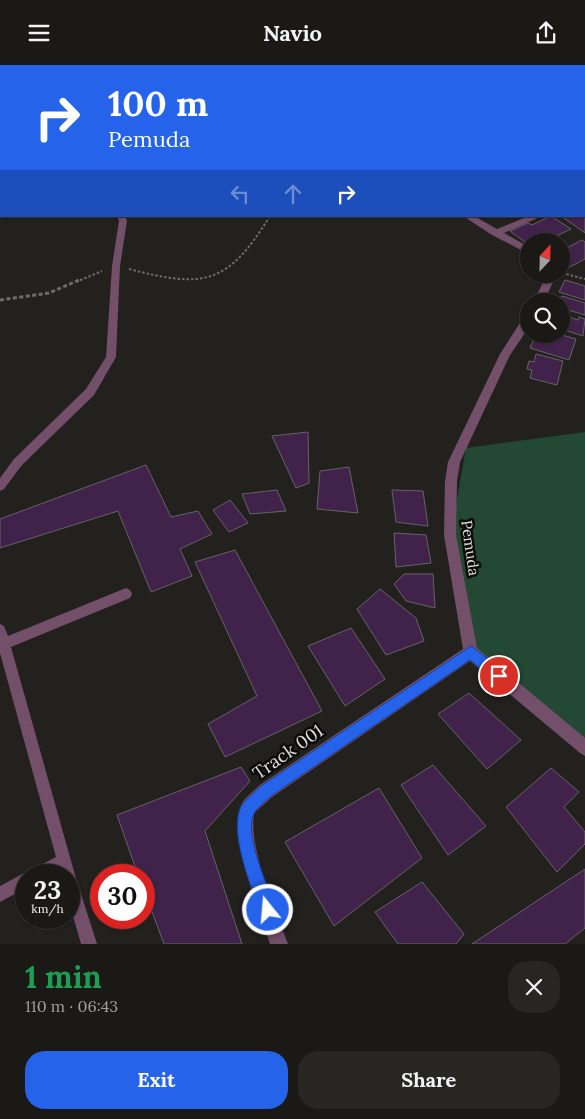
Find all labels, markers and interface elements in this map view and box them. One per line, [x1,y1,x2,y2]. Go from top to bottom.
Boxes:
icon: menu [25,19,53,47]
text: Navio [263,19,322,47]
icon: share [532,19,560,47]
text: 100 m [108,81,208,126]
icon: right [25,85,90,150]
text: Pemuda [108,125,190,153]
icon: left [226,180,254,208]
icon: ahead [279,180,307,208]
icon: right [332,180,360,208]
north arrow [520,233,570,283]
map controls [520,233,570,343]
button: search [520,293,570,343]
street label: Pemuda [457,519,484,577]
pin [478,655,520,697]
icon: arrive [485,662,513,690]
street label: Track 001 [248,719,328,784]
speed limit sign: 30 [90,864,155,929]
text: 23 [34,874,61,906]
position arrow [241,883,293,935]
text: km/h [31,901,64,916]
text: 1 min [25,958,102,996]
button: close [508,961,560,1013]
text: 110 m · 06:43 [25,996,118,1016]
button: Exit [25,1051,288,1109]
button: Share [298,1051,560,1109]

